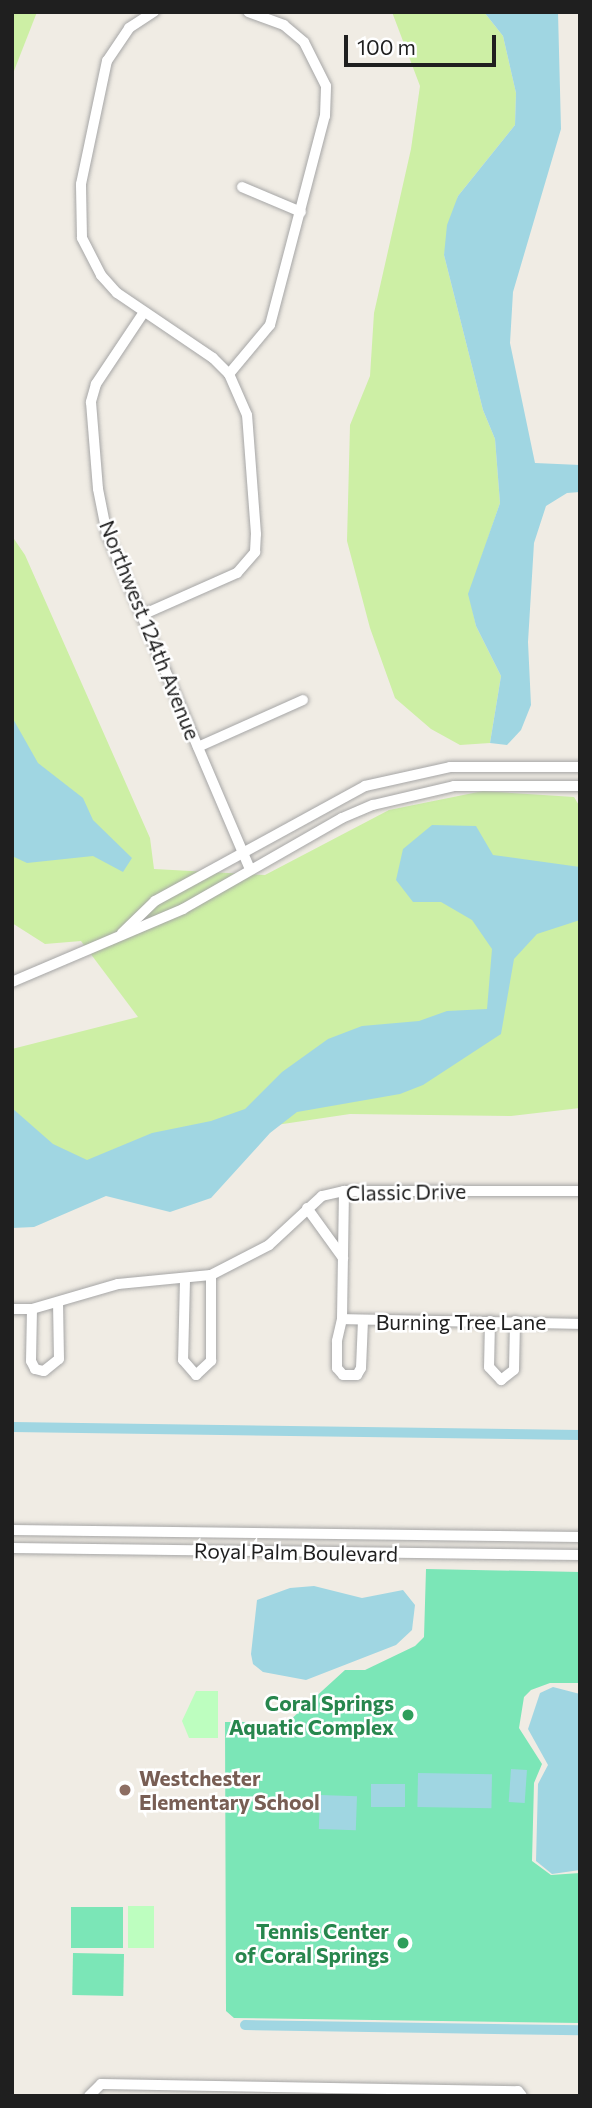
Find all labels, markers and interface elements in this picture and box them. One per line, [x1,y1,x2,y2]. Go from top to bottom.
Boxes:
scale bar [347,21,499,65]
text: 100 m [357,34,416,59]
street label: Northwest 124th Avenue [94,517,206,743]
street label: Classic Drive [346,1178,466,1206]
street label: Burning Tree Lane [376,1309,546,1335]
street label: Royal Palm Boulevard [194,1538,398,1566]
place label: Coral Springs Aquatic Complex [229,1690,394,1740]
marker: Coral Springs Aquatic Complex [400,1707,416,1723]
place label: Westchester Elementary School [139,1765,320,1815]
marker: Westchester Elementary School [117,1782,133,1798]
place label: Tennis Center of Coral Springs [235,1918,389,1968]
marker: Tennis Center of Coral Springs [395,1935,411,1951]

